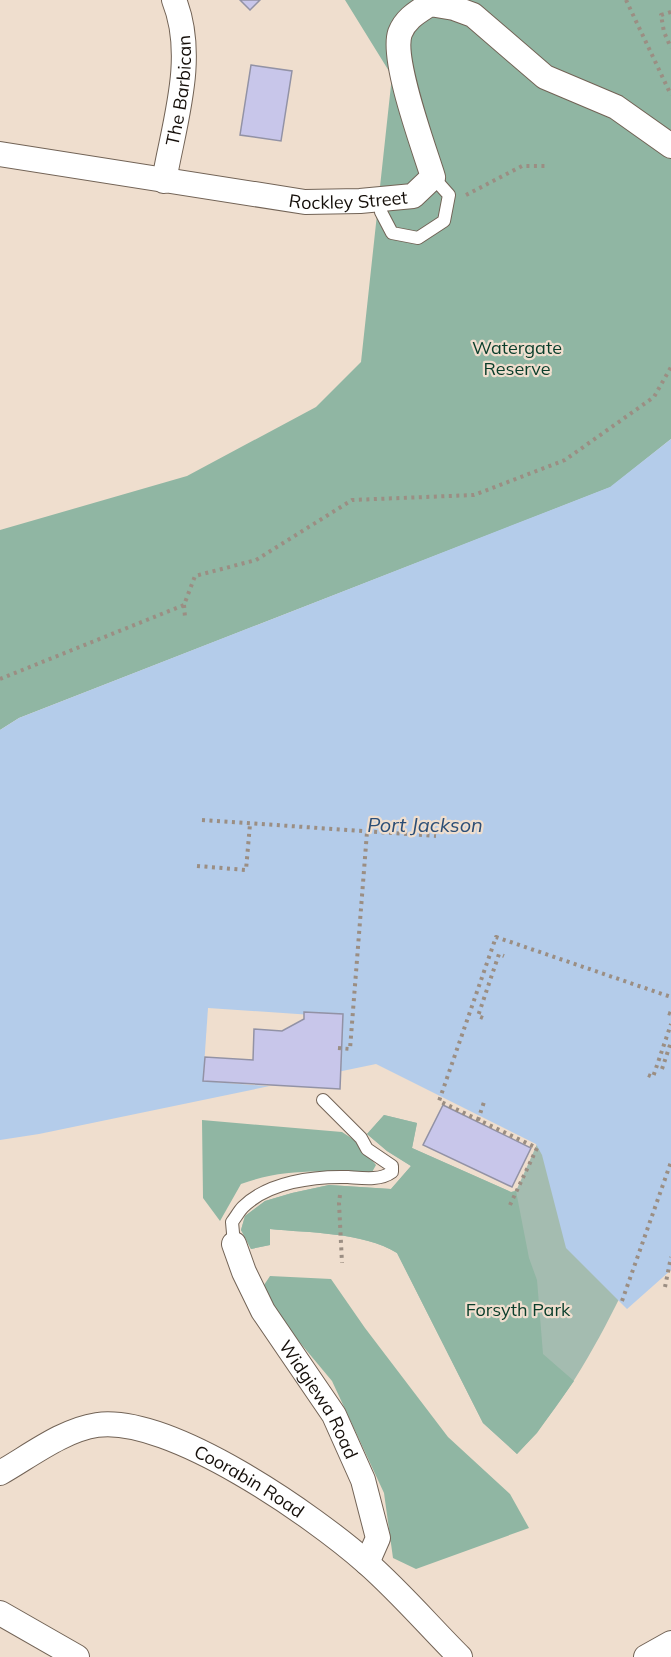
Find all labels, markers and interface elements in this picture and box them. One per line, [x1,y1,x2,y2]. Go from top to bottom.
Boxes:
street label: The Barbican [160,34,195,148]
street label: Rockley Street [287,185,409,214]
park label: Watergate Reserve [472,336,562,380]
water label: Port Jackson [367,812,483,837]
park label: Forsyth Park [466,1298,571,1321]
street label: Widgiewa Road [275,1335,363,1462]
street label: Coorabin Road [191,1439,309,1522]

